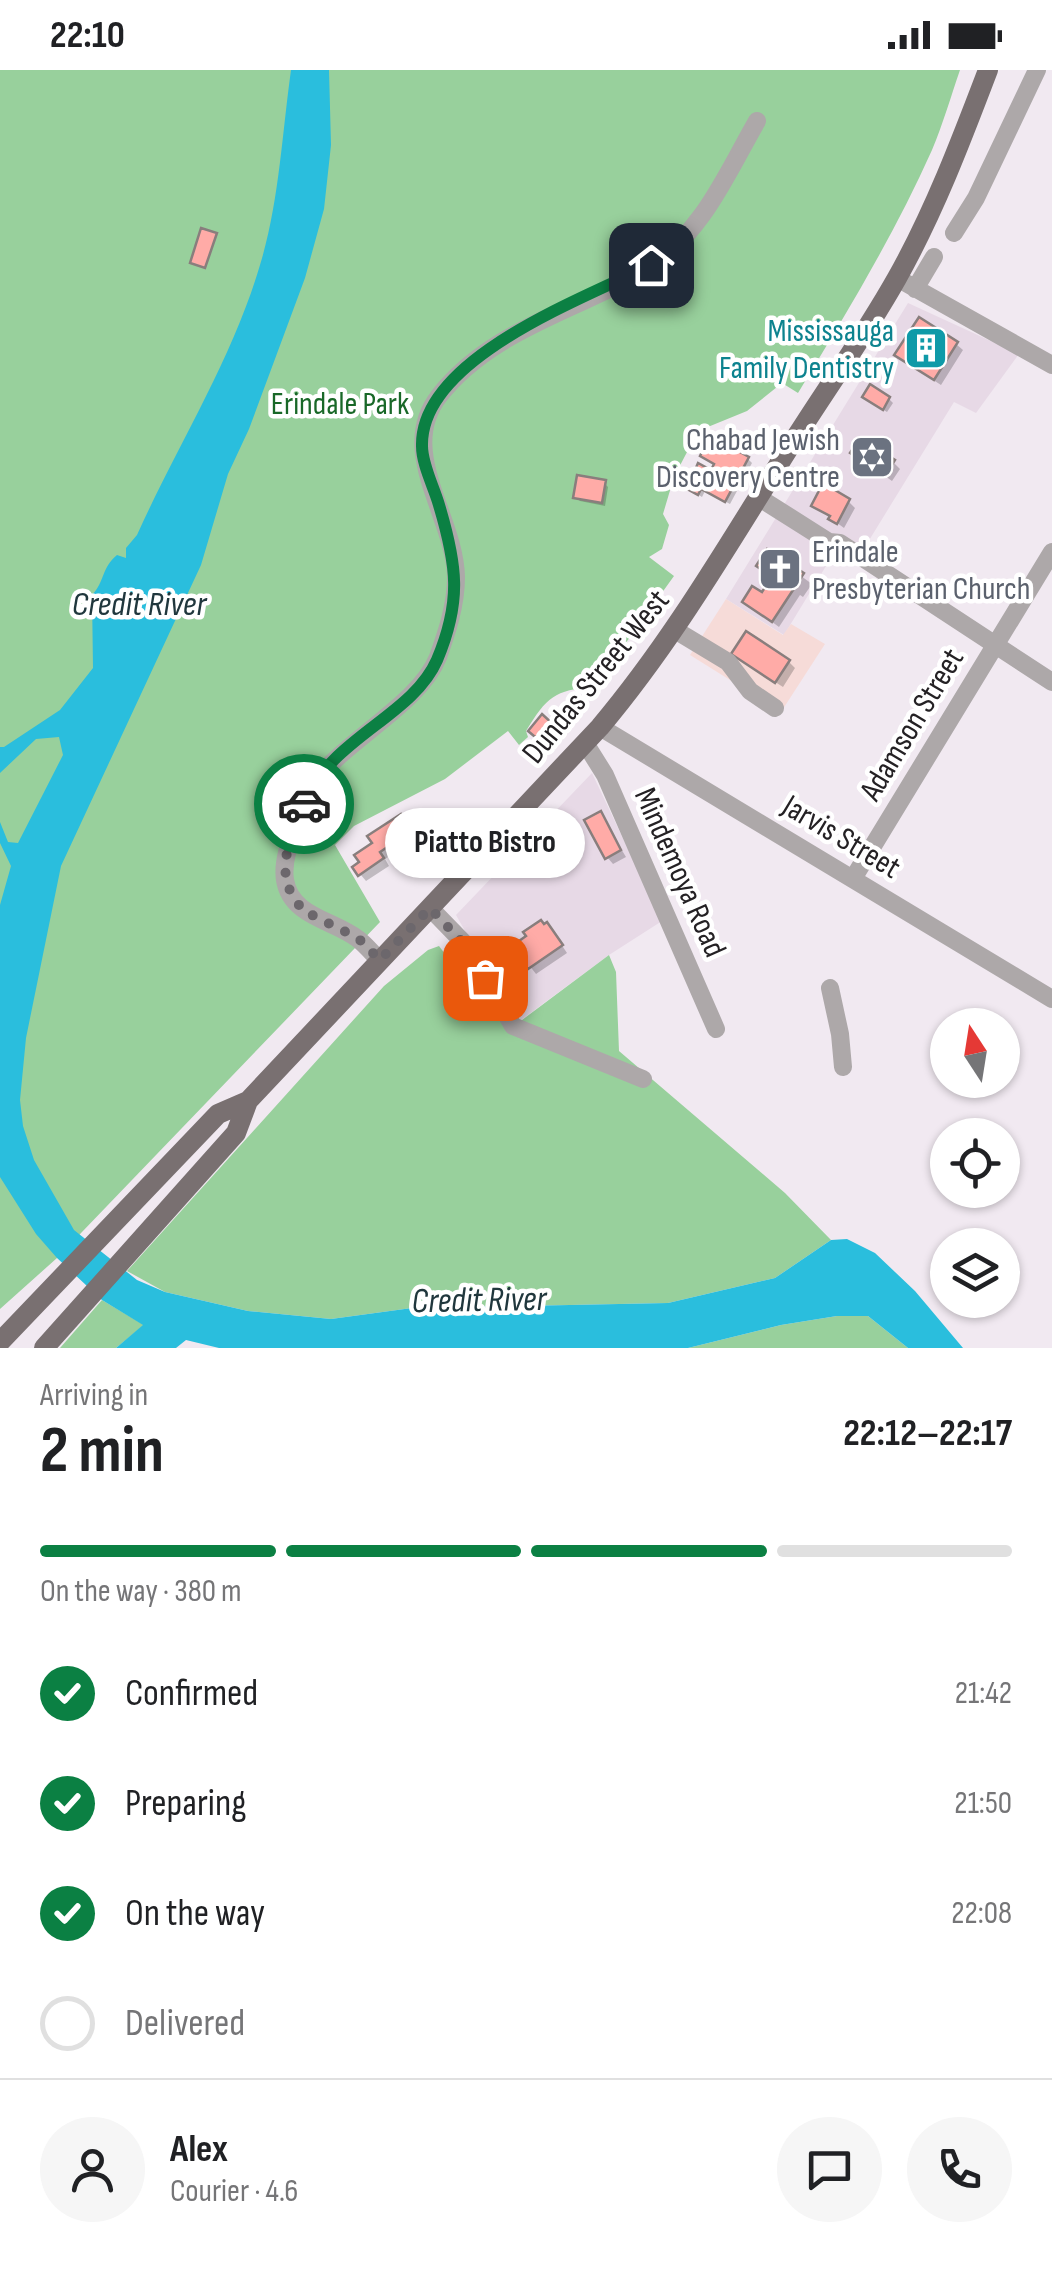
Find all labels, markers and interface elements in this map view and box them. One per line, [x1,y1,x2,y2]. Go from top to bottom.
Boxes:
text: 22:10 [50,13,125,58]
pin [609,223,694,308]
icon: home [624,238,679,293]
place label: Mississauga Family Dentistry [719,312,894,388]
building icon: Mississauga Family Dentistry [903,325,949,371]
park label: Erindale Park [271,385,409,424]
place label: Chabad Jewish Discovery Centre [656,421,840,497]
synagogue icon: Chabad Jewish Discovery Centre [849,434,895,480]
place label: Erindale Presbyterian Church [812,533,1031,609]
church icon: Erindale Presbyterian Church [757,546,803,592]
street label: Dundas Street West [514,582,678,772]
water label: Credit River [72,583,208,626]
street label: Adamson Street [851,642,973,809]
courier [254,754,354,854]
icon: car [277,777,332,832]
street label: Mindemoya Road [625,782,734,963]
street label: Jarvis Street [774,786,907,888]
callout: Piatto Bistro [385,808,585,878]
text: Piatto Bistro [414,823,556,862]
pin [443,936,528,1021]
icon: bag [458,951,513,1006]
north arrow [930,1008,1020,1098]
map controls [930,1008,1020,1318]
button: locate [930,1118,1020,1208]
button: layers [930,1228,1020,1318]
water label: Credit River [411,1278,548,1323]
text: Arriving in [40,1376,148,1415]
text: 22:12–22:17 [843,1411,1012,1456]
text: 2 min [40,1413,164,1491]
text: On the way · 380 m [40,1572,242,1611]
icon: check [40,1666,95,1721]
text: Confirmed [125,1671,258,1716]
text: 21:42 [955,1674,1012,1713]
icon: check [40,1776,95,1831]
text: Preparing [125,1781,246,1826]
text: 21:50 [954,1784,1012,1823]
icon: check [40,1886,95,1941]
text: On the way [125,1891,265,1936]
text: 22:08 [951,1894,1012,1933]
text: Delivered [125,2001,245,2046]
button: person [40,2117,145,2222]
button: chat [777,2117,882,2222]
button: phone [907,2117,1012,2222]
text: Alex [170,2127,228,2172]
text: Courier · 4.6 [170,2172,298,2211]

